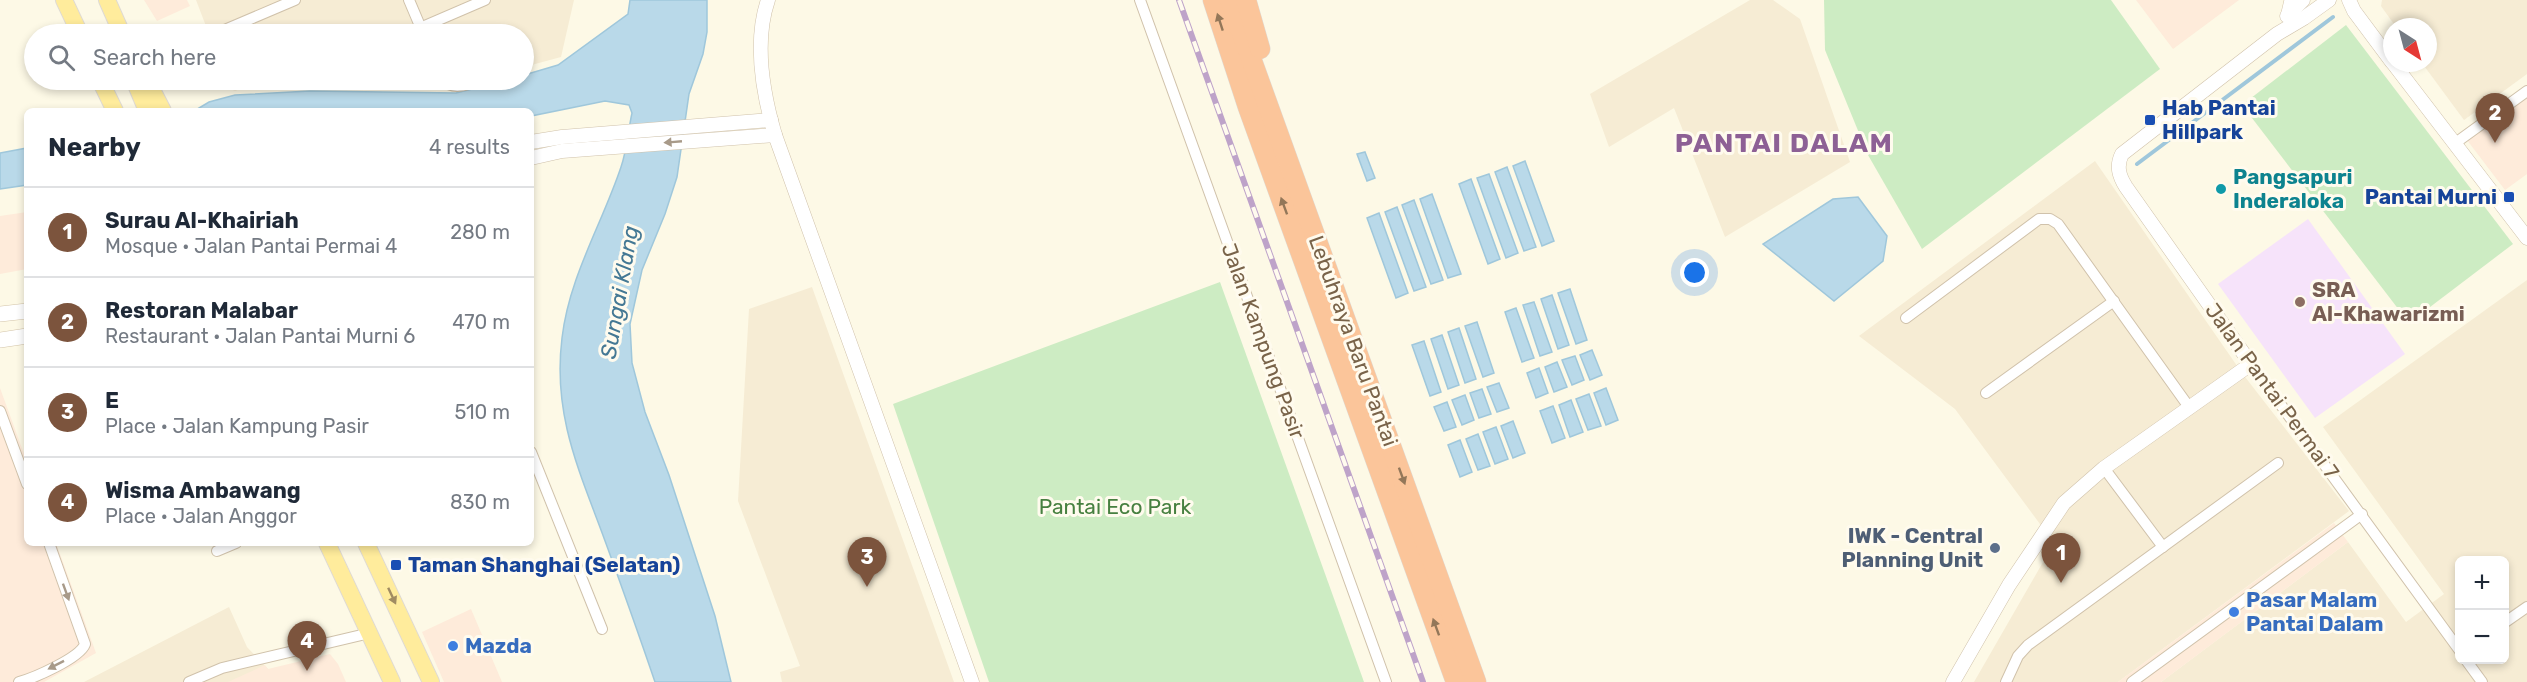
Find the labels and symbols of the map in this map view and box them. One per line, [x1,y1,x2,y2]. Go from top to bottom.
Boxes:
one-way arrow [1215,13,1225,31]
north arrow [2383,18,2437,72]
pin: 2 [2476,94,2514,143]
place label: Hab Pantai Hillpark [2162,95,2276,144]
marker: Hab Pantai Hillpark [2143,113,2157,127]
district label: PANTAI DALAM [1675,127,1893,159]
one-way arrow [664,137,683,146]
place label: Pangsapuri Inderaloka [2233,164,2352,213]
marker: Pangsapuri Inderaloka [2214,182,2228,196]
place label: Pantai Murni [2365,184,2497,209]
marker: Pantai Murni [2502,190,2516,204]
one-way arrow [1279,197,1289,215]
water label: Sungai Klang [595,223,644,361]
street label: Lebuhraya Baru Pantai [1304,232,1403,449]
street label: Jalan Kampung Pasir [1216,240,1311,442]
your location [1680,258,1709,287]
place label: SRA Al-Khawarizmi [2312,277,2465,326]
marker: SRA Al-Khawarizmi [2293,295,2307,309]
street label: Jalan Pantai Permai 7 [2200,298,2345,484]
one-way arrow [1397,467,1407,485]
park label: Pantai Eco Park [1039,494,1191,519]
place label: IWK - Central Planning Unit [1842,523,1983,572]
pin: 1 [2042,534,2080,583]
pin: 3 [848,538,886,587]
marker: IWK - Central Planning Unit [1988,541,2002,555]
place label: Taman Shanghai (Selatan) [408,552,680,577]
marker: Taman Shanghai (Selatan) [389,558,403,572]
one-way arrow [62,583,72,601]
one-way arrow [387,587,396,604]
place label: Pasar Malam Pantai Dalam [2246,587,2383,636]
marker: Pasar Malam Pantai Dalam [2227,605,2241,619]
one-way arrow [1431,618,1441,636]
pin: 4 [288,622,326,671]
place label: Mazda [465,633,532,658]
marker: Mazda [446,639,460,653]
one-way arrow [47,660,65,670]

